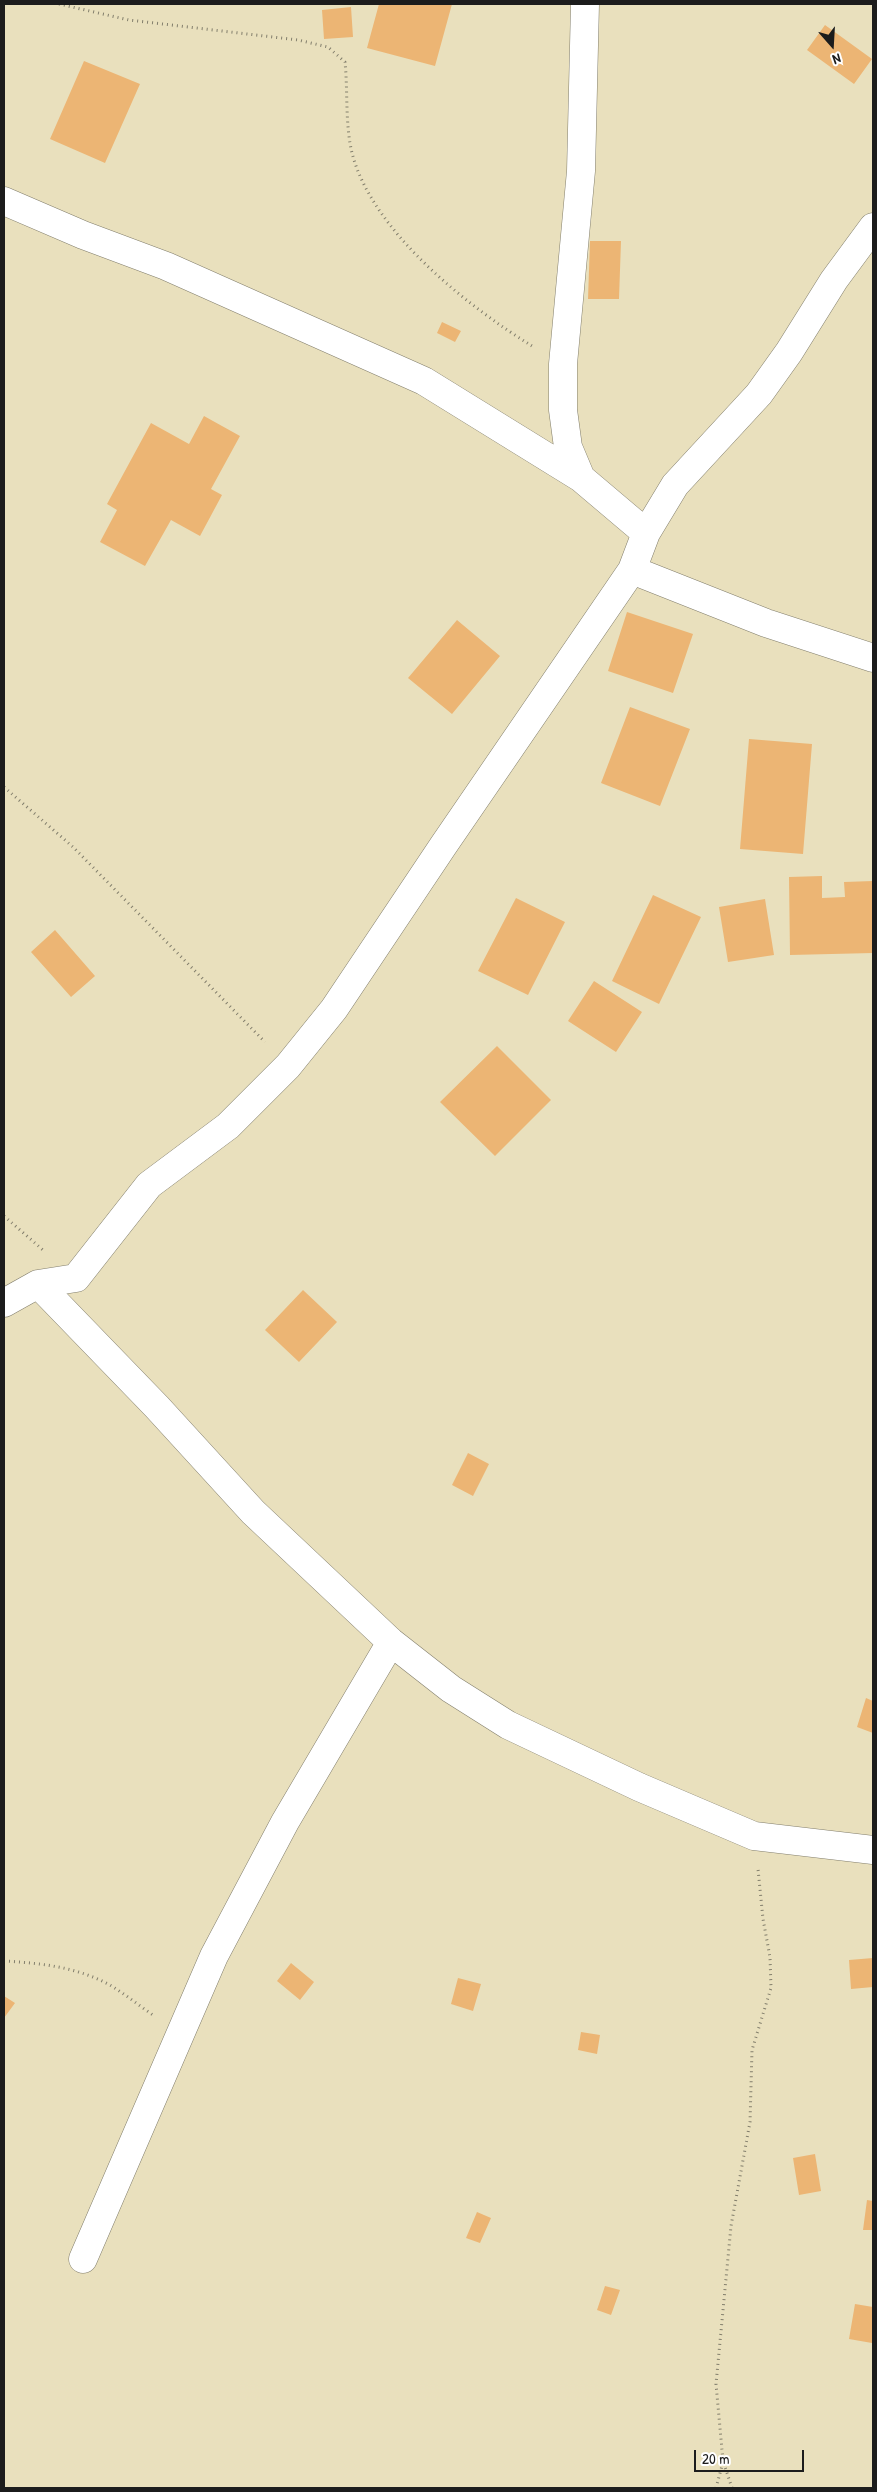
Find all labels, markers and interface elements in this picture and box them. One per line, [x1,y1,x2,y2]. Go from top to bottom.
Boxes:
north arrow [807,20,857,70]
text: N [830,49,844,70]
scale bar [697,2440,807,2472]
text: 20 m [702,2448,729,2469]

